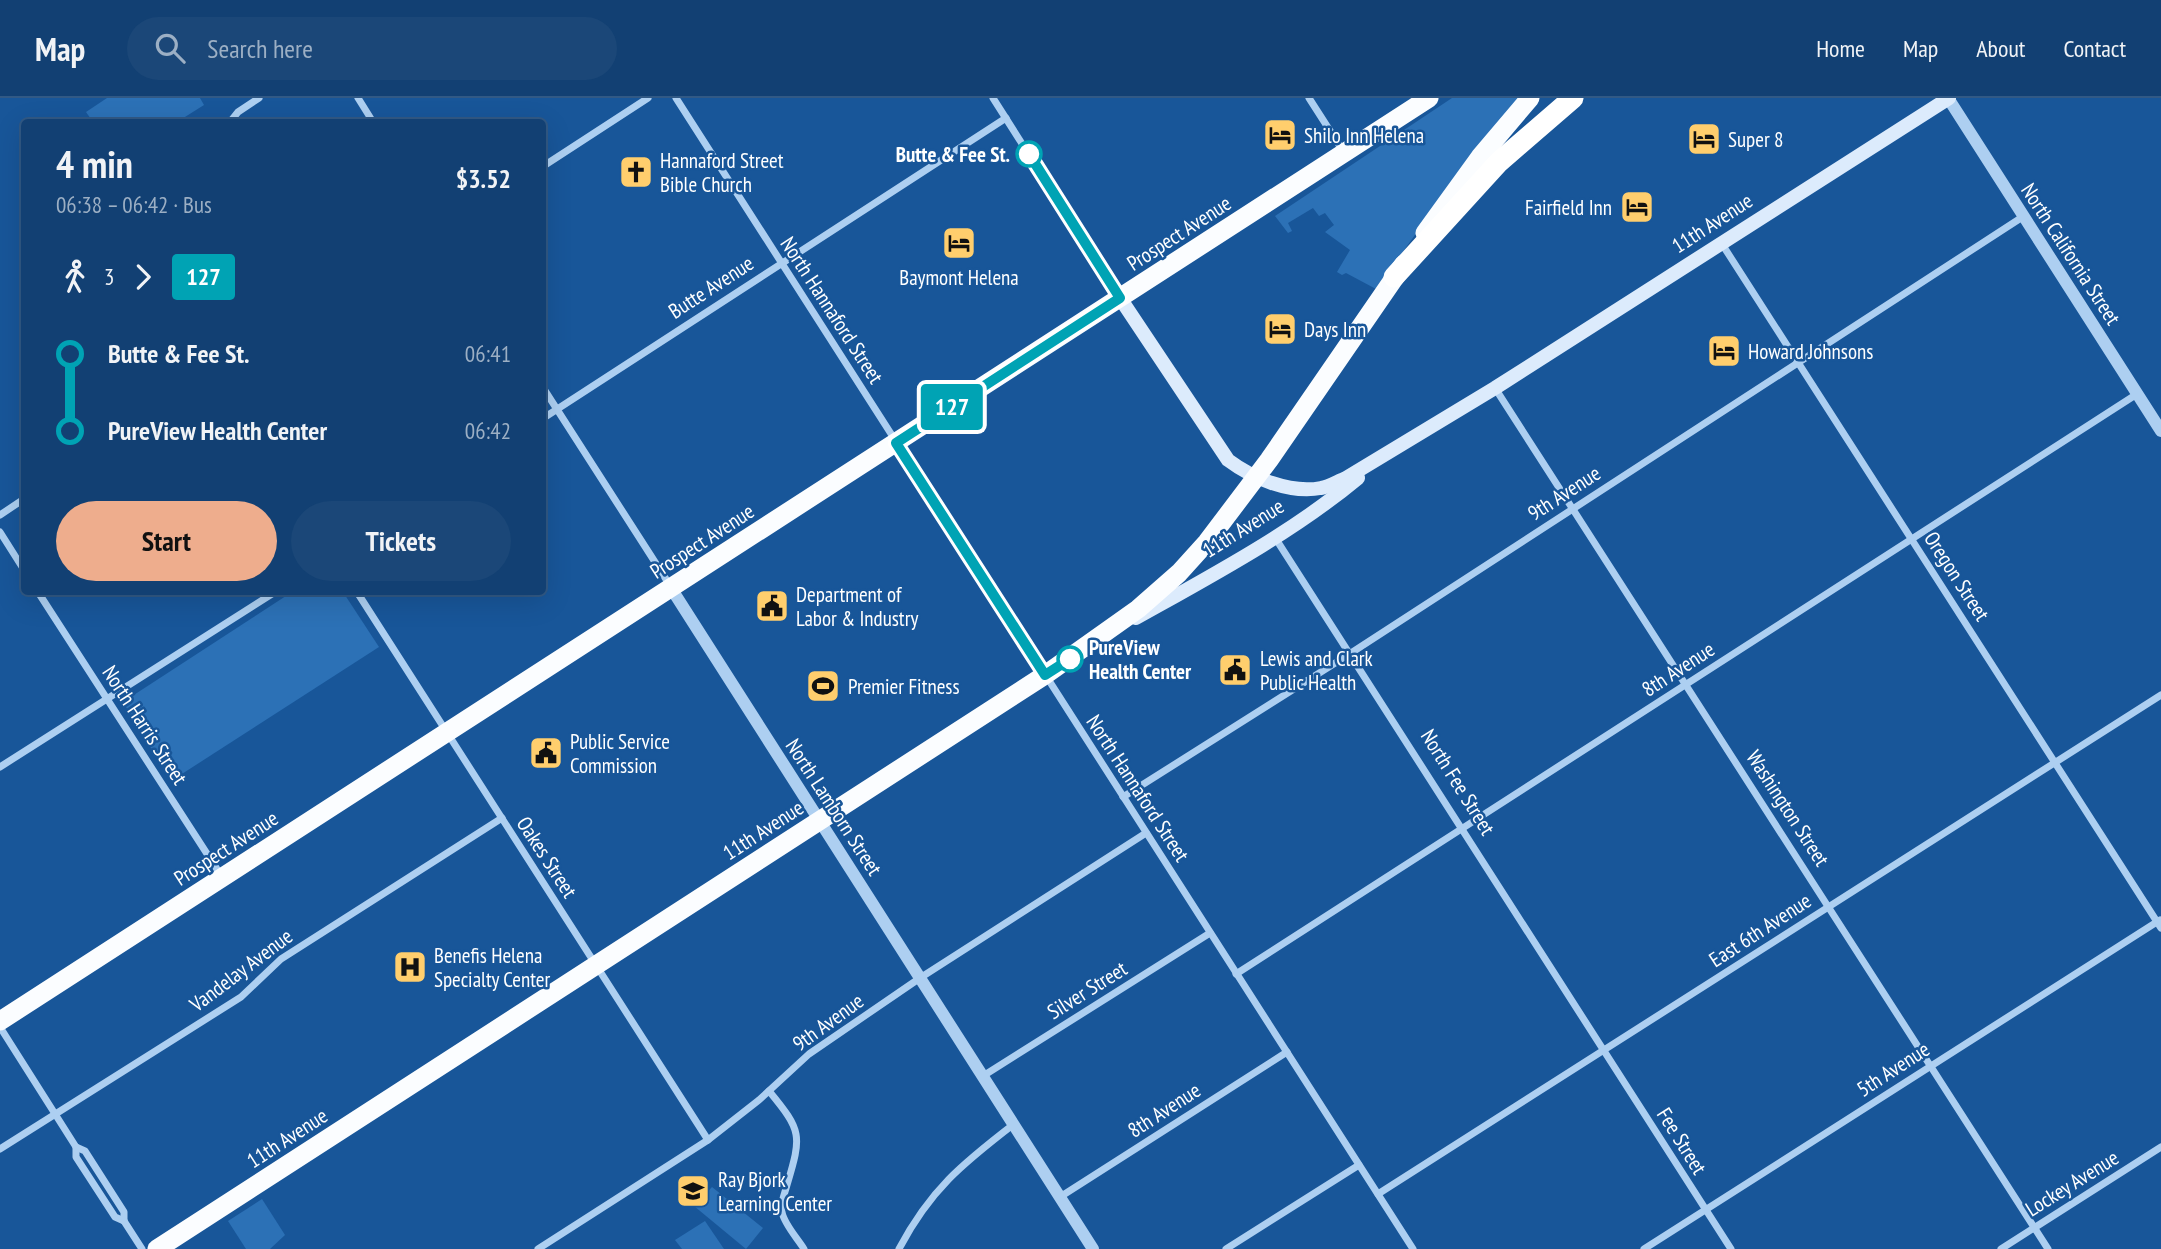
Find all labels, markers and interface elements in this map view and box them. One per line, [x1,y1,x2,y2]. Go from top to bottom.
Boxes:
search box [127,17,617,80]
text: Map [35,27,85,70]
icon: search [151,29,189,67]
text: Search here [207,32,313,65]
text: Home [1816,33,1865,64]
text: Map [1903,33,1938,64]
text: About [1976,33,2025,64]
text: Contact [2063,33,2126,64]
hotel icon: Shilo Inn Helena [1261,116,1299,154]
hotel icon: Super 8 [1685,120,1723,158]
place label: Shilo Inn Helena [1304,122,1424,149]
place label: Super 8 [1728,126,1784,153]
text: 4 min [56,139,133,188]
place label: Butte & Fee St. [896,141,1010,168]
marker: Butte & Fee St. [1016,141,1042,167]
place label: Hannaford Street Bible Church [660,147,784,198]
church icon: Hannaford Street Bible Church [617,153,655,191]
text: $3.52 [456,162,511,195]
street label: North California Street [2015,178,2127,330]
street label: 11th Avenue [1667,187,1757,259]
hotel icon: Fairfield Inn [1618,188,1656,226]
street label: Prospect Avenue [1122,189,1236,277]
text: 06:38 – 06:42 · Bus [56,190,212,219]
place label: Fairfield Inn [1525,194,1612,221]
hotel icon: Baymont Helena [940,224,978,262]
street label: North Hannaford Street [774,231,890,389]
street label: Butte Avenue [663,250,759,324]
icon: walk [56,258,94,296]
icon: forward [124,258,162,296]
text: 127 [186,261,221,292]
text: 3 [104,262,114,291]
place label: Baymont Helena [899,264,1019,291]
hotel icon: Days Inn [1261,310,1299,348]
place label: Days Inn [1304,316,1366,343]
hotel icon: Howard Johnsons [1705,332,1743,370]
text: Butte & Fee St. [108,337,250,370]
place label: Howard Johnsons [1748,338,1873,365]
text: 06:41 [465,339,511,368]
line badge: 127 [912,384,992,430]
text: 127 [935,391,969,422]
text: PureView Health Center [108,414,327,447]
text: 06:42 [465,416,511,445]
street label: 9th Avenue [1522,459,1606,527]
street label: 11th Avenue [1197,492,1289,564]
street label: Prospect Avenue [645,497,759,585]
button: Start [56,501,277,581]
button: Tickets [291,501,511,581]
street label: Oregon Street [1918,526,1996,626]
place label: Department of Labor & Industry [796,581,918,632]
public building icon: Department of Labor & Industry [753,587,791,625]
place label: PureView Health Center [1089,634,1192,685]
street label: 8th Avenue [1636,635,1720,703]
place label: Lewis and Clark Public Health [1260,645,1373,696]
marker: PureView Health Center [1057,646,1083,672]
public building icon: Lewis and Clark Public Health [1216,651,1254,689]
street label: North Harris Street [96,660,194,790]
sports icon: Premier Fitness [804,667,842,705]
place label: Premier Fitness [848,673,960,700]
street label: North Hannaford Street [1080,709,1196,867]
street label: North Fee Street [1415,724,1501,840]
place label: Public Service Commission [570,728,670,779]
public building icon: Public Service Commission [527,734,565,772]
street label: North Lamborn Street [780,734,888,881]
street label: Washington Street [1741,745,1836,871]
street label: 11th Avenue [718,794,808,866]
street label: Prospect Avenue [169,804,283,892]
street label: Oakes Street [511,811,583,903]
street label: East 6th Avenue [1704,887,1816,973]
street label: Vandelay Avenue [183,923,298,1018]
place label: Benefis Helena Specialty Center [434,942,551,993]
hospital icon: Benefis Helena Specialty Center [391,948,429,986]
street label: Silver Street [1042,955,1132,1025]
street label: 9th Avenue [787,987,869,1057]
street label: 5th Avenue [1851,1035,1935,1103]
street label: 8th Avenue [1122,1076,1206,1144]
street label: 11th Avenue [242,1102,332,1174]
street label: Fee Street [1651,1103,1713,1180]
street label: Lockey Avenue [2020,1144,2124,1222]
place label: Ray Bjork Learning Center [718,1166,832,1217]
school or university icon: Ray Bjork Learning Center [674,1172,712,1210]

